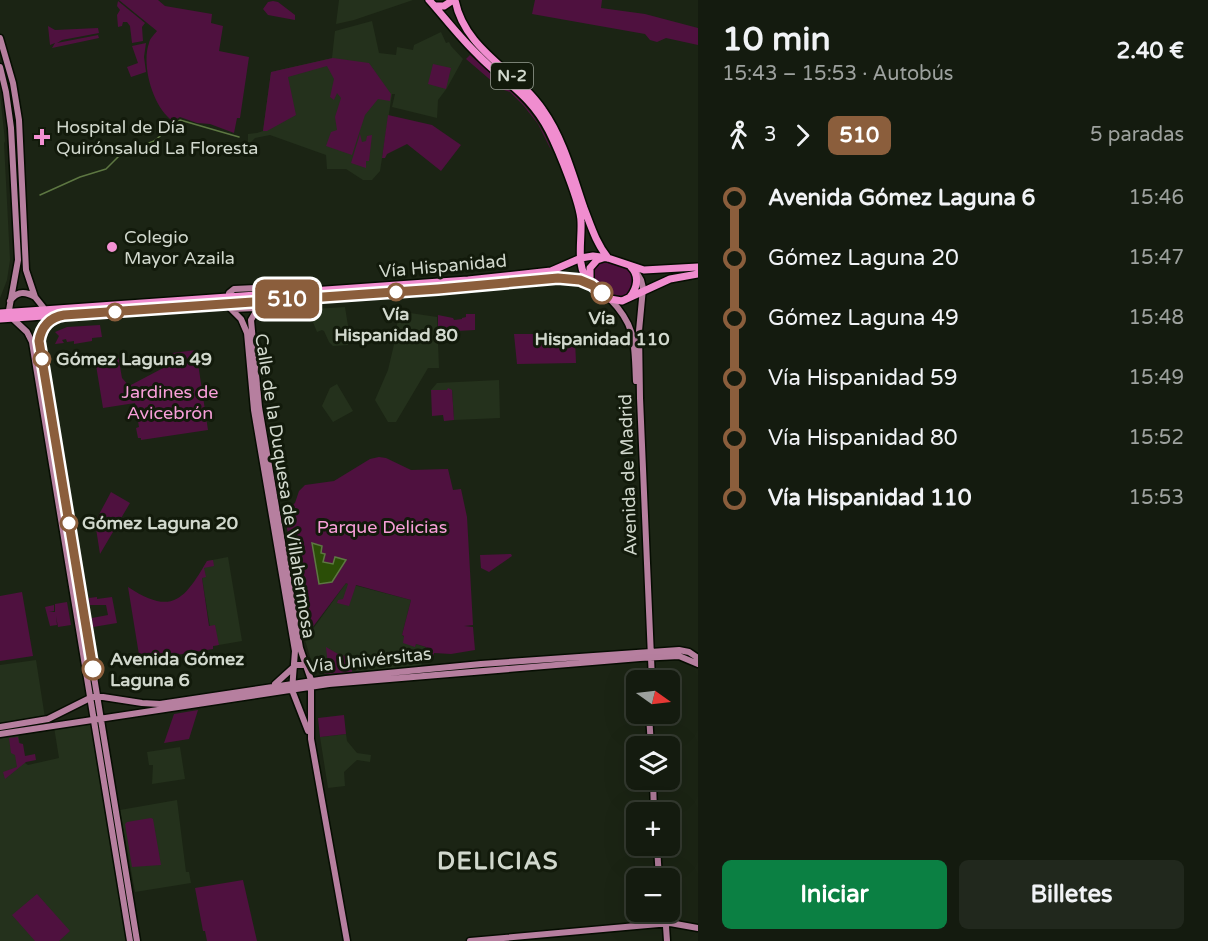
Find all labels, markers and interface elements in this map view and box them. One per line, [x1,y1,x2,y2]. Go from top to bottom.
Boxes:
text: 10 min [722,20,831,59]
text: 2.40 € [1117,38,1184,64]
text: 15:43 – 15:53 · Autobús [722,62,953,86]
road number: N-2 [491,63,533,89]
place label: Hospital de Día Quirónsalud La Floresta [56,116,258,159]
icon: walk [722,119,755,152]
icon: forward [786,119,819,152]
text: 3 [764,123,777,147]
text: 510 [840,123,879,148]
text: 5 paradas [1090,123,1184,147]
marker: Hospital de Día Quirónsalud La Floresta [33,128,51,146]
text: Avenida Gómez Laguna 6 [768,185,1035,211]
text: 15:46 [1129,186,1184,210]
place label: Colegio Mayor Azaila [124,226,235,269]
marker: Colegio Mayor Azaila [105,240,119,254]
text: Gómez Laguna 20 [768,245,959,271]
text: 15:47 [1129,246,1184,270]
street label: Vía Hispanidad [378,249,508,283]
line badge: 510 [252,280,322,318]
marker: Vía Hispanidad 110 [591,282,613,304]
marker: Vía Hispanidad 80 [387,283,405,301]
text: 510 [267,287,307,312]
unlabelled marker [106,303,124,321]
place label: Vía Hispanidad 80 [334,303,458,346]
text: Gómez Laguna 49 [768,305,959,331]
text: 15:48 [1129,306,1184,330]
place label: Vía Hispanidad 110 [535,307,669,350]
street label: Calle de la Duquesa de Villahermosa [250,332,320,640]
place label: Gómez Laguna 49 [56,348,212,370]
marker: Gómez Laguna 49 [33,350,51,368]
text: Vía Hispanidad 59 [768,365,958,391]
text: 15:49 [1129,366,1184,390]
park label: Jardines de Avicebrón [122,381,218,424]
street label: Avenida de Madrid [614,394,642,556]
text: Vía Hispanidad 80 [768,425,958,451]
text: 15:52 [1129,426,1184,450]
text: Vía Hispanidad 110 [768,485,971,511]
text: 15:53 [1129,486,1184,510]
place label: Gómez Laguna 20 [82,512,238,534]
marker: Gómez Laguna 20 [60,514,78,532]
park label: Parque Delicias [317,516,447,538]
street label: Vía Univérsitas [305,642,433,678]
place label: Avenida Gómez Laguna 6 [110,648,244,691]
marker: Avenida Gómez Laguna 6 [82,658,104,680]
north arrow [626,670,680,724]
map controls [626,670,680,922]
button: layers [626,736,680,790]
button: + [626,802,680,856]
district label: DELICIAS [437,847,559,876]
button: Iniciar [722,860,947,929]
button: Billetes [959,860,1184,929]
button: − [626,868,680,922]

